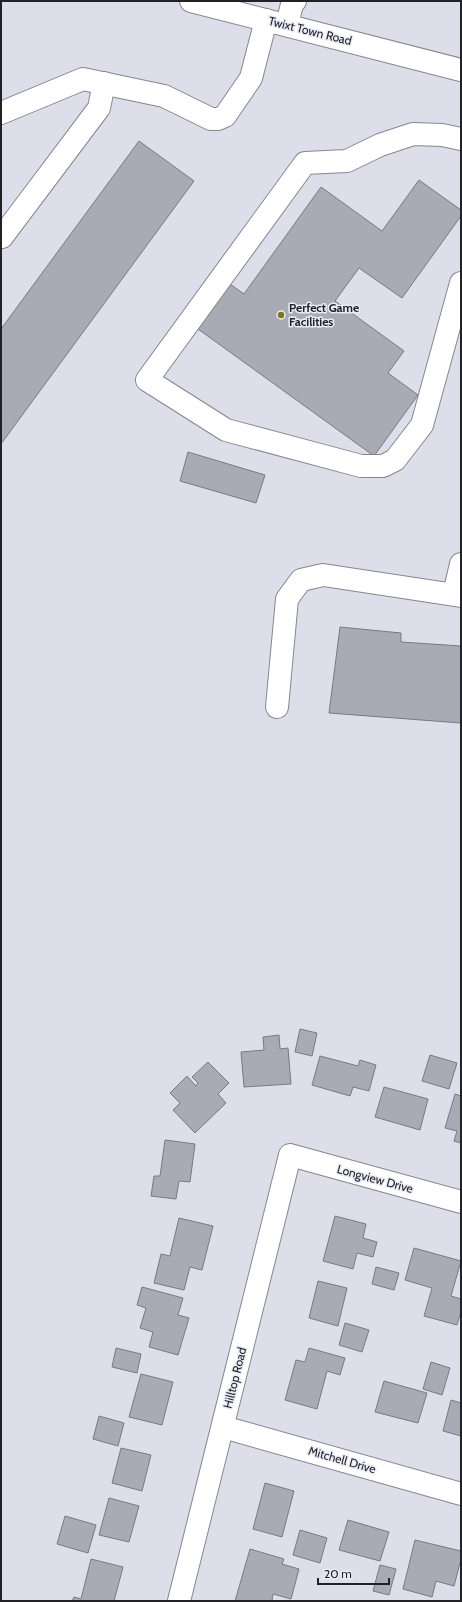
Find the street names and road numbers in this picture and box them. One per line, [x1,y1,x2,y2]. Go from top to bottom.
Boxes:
street label: Twixt Town Road [267,13,353,48]
street label: Longview Drive [335,1161,415,1196]
street label: Hilltop Road [220,1346,249,1410]
street label: Mitchell Drive [307,1443,378,1476]

